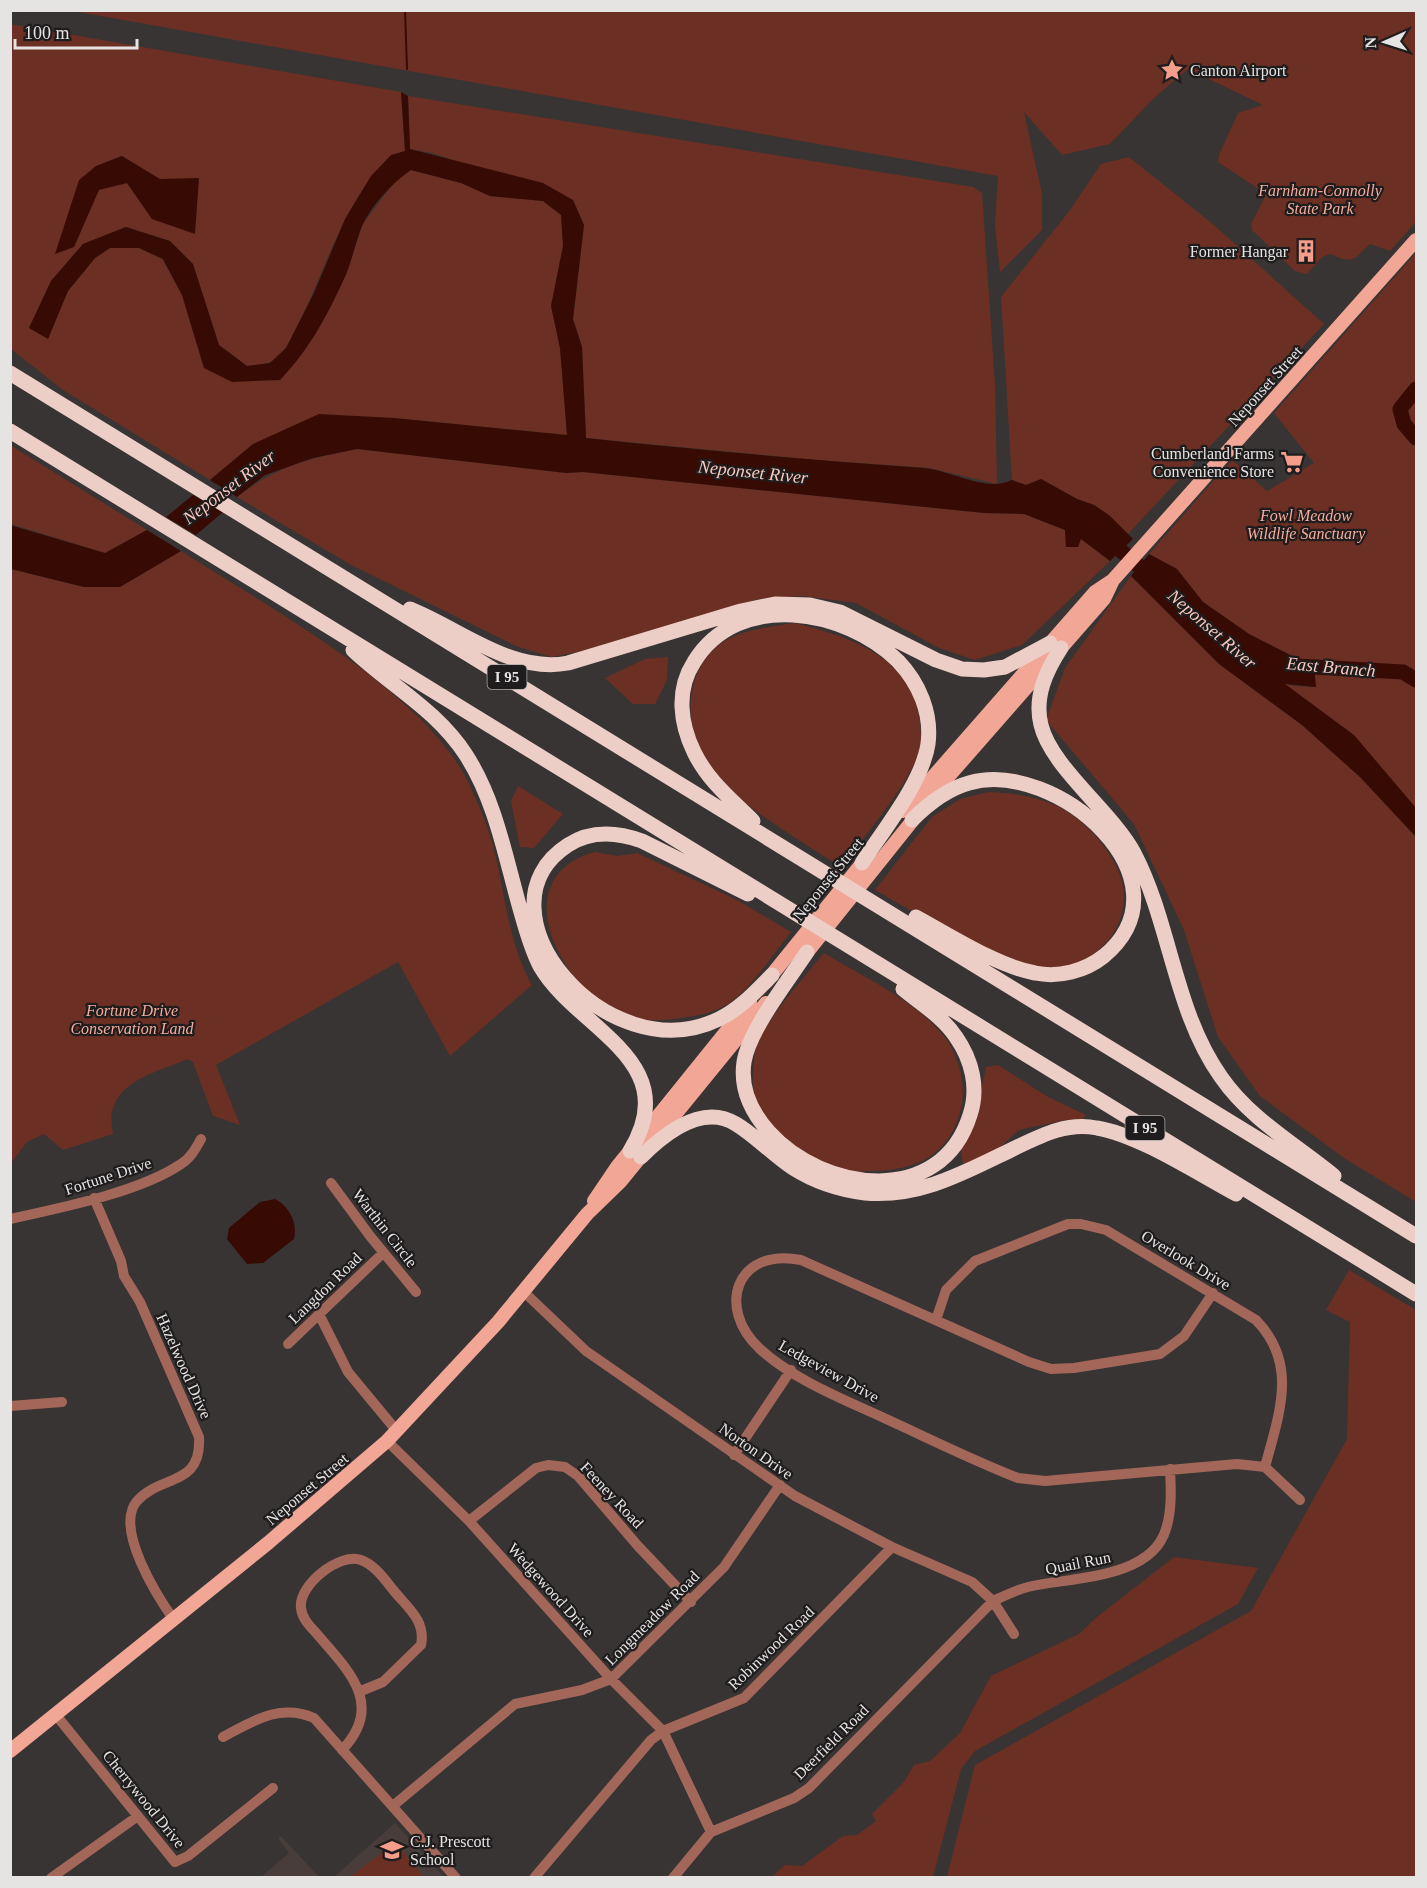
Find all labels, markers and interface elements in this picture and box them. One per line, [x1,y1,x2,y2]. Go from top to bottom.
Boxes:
scale bar [15,12,136,50]
north arrow [1355,12,1415,72]
text: 100 m [24,23,70,43]
text: N [1362,36,1379,49]
place icon: Canton Airport [1159,57,1185,83]
place label: Canton Airport [1190,62,1287,80]
park label: Farnham-Connolly State Park [1257,182,1383,217]
building icon: Former Hangar [1293,238,1319,264]
place label: Former Hangar [1190,243,1289,261]
street label: Neponset Street [1225,342,1306,430]
water label: Neponset River [178,445,280,529]
place label: Cumberland Farms Convenience Store [1151,445,1274,480]
supermarket icon: Cumberland Farms Convenience Store [1279,449,1305,475]
water label: Neponset River [696,456,810,488]
park label: Fowl Meadow Wildlife Sanctuary [1247,507,1366,543]
water label: Neponset River [1163,585,1261,673]
water label: East Branch [1285,653,1376,681]
road number: I 95 [488,665,526,689]
street label: Neponset Street [789,834,868,925]
park label: Fortune Drive Conservation Land [70,1002,195,1037]
road number: I 95 [1126,1116,1164,1140]
street label: Fortune Drive [62,1154,154,1198]
street label: Warthin Circle [349,1186,421,1270]
street label: Overlook Drive [1138,1227,1234,1293]
street label: Langdon Road [285,1249,366,1328]
street label: Hazelwood Drive [153,1311,215,1421]
street label: Ledgeview Drive [776,1337,882,1406]
street label: Norton Drive [716,1419,796,1483]
street label: Neponset Street [263,1449,353,1529]
street label: Feeney Road [576,1458,647,1532]
street label: Wedgewood Drive [504,1540,597,1641]
street label: Quail Run [1044,1548,1112,1578]
street label: Longmeadow Road [602,1568,703,1669]
street label: Robinwood Road [725,1603,817,1693]
street label: Deerfield Road [790,1701,872,1783]
street label: Cherrywood Drive [99,1747,188,1852]
place label: C.J. Prescott School [410,1833,491,1868]
school or university icon: C.J. Prescott School [379,1837,405,1863]

